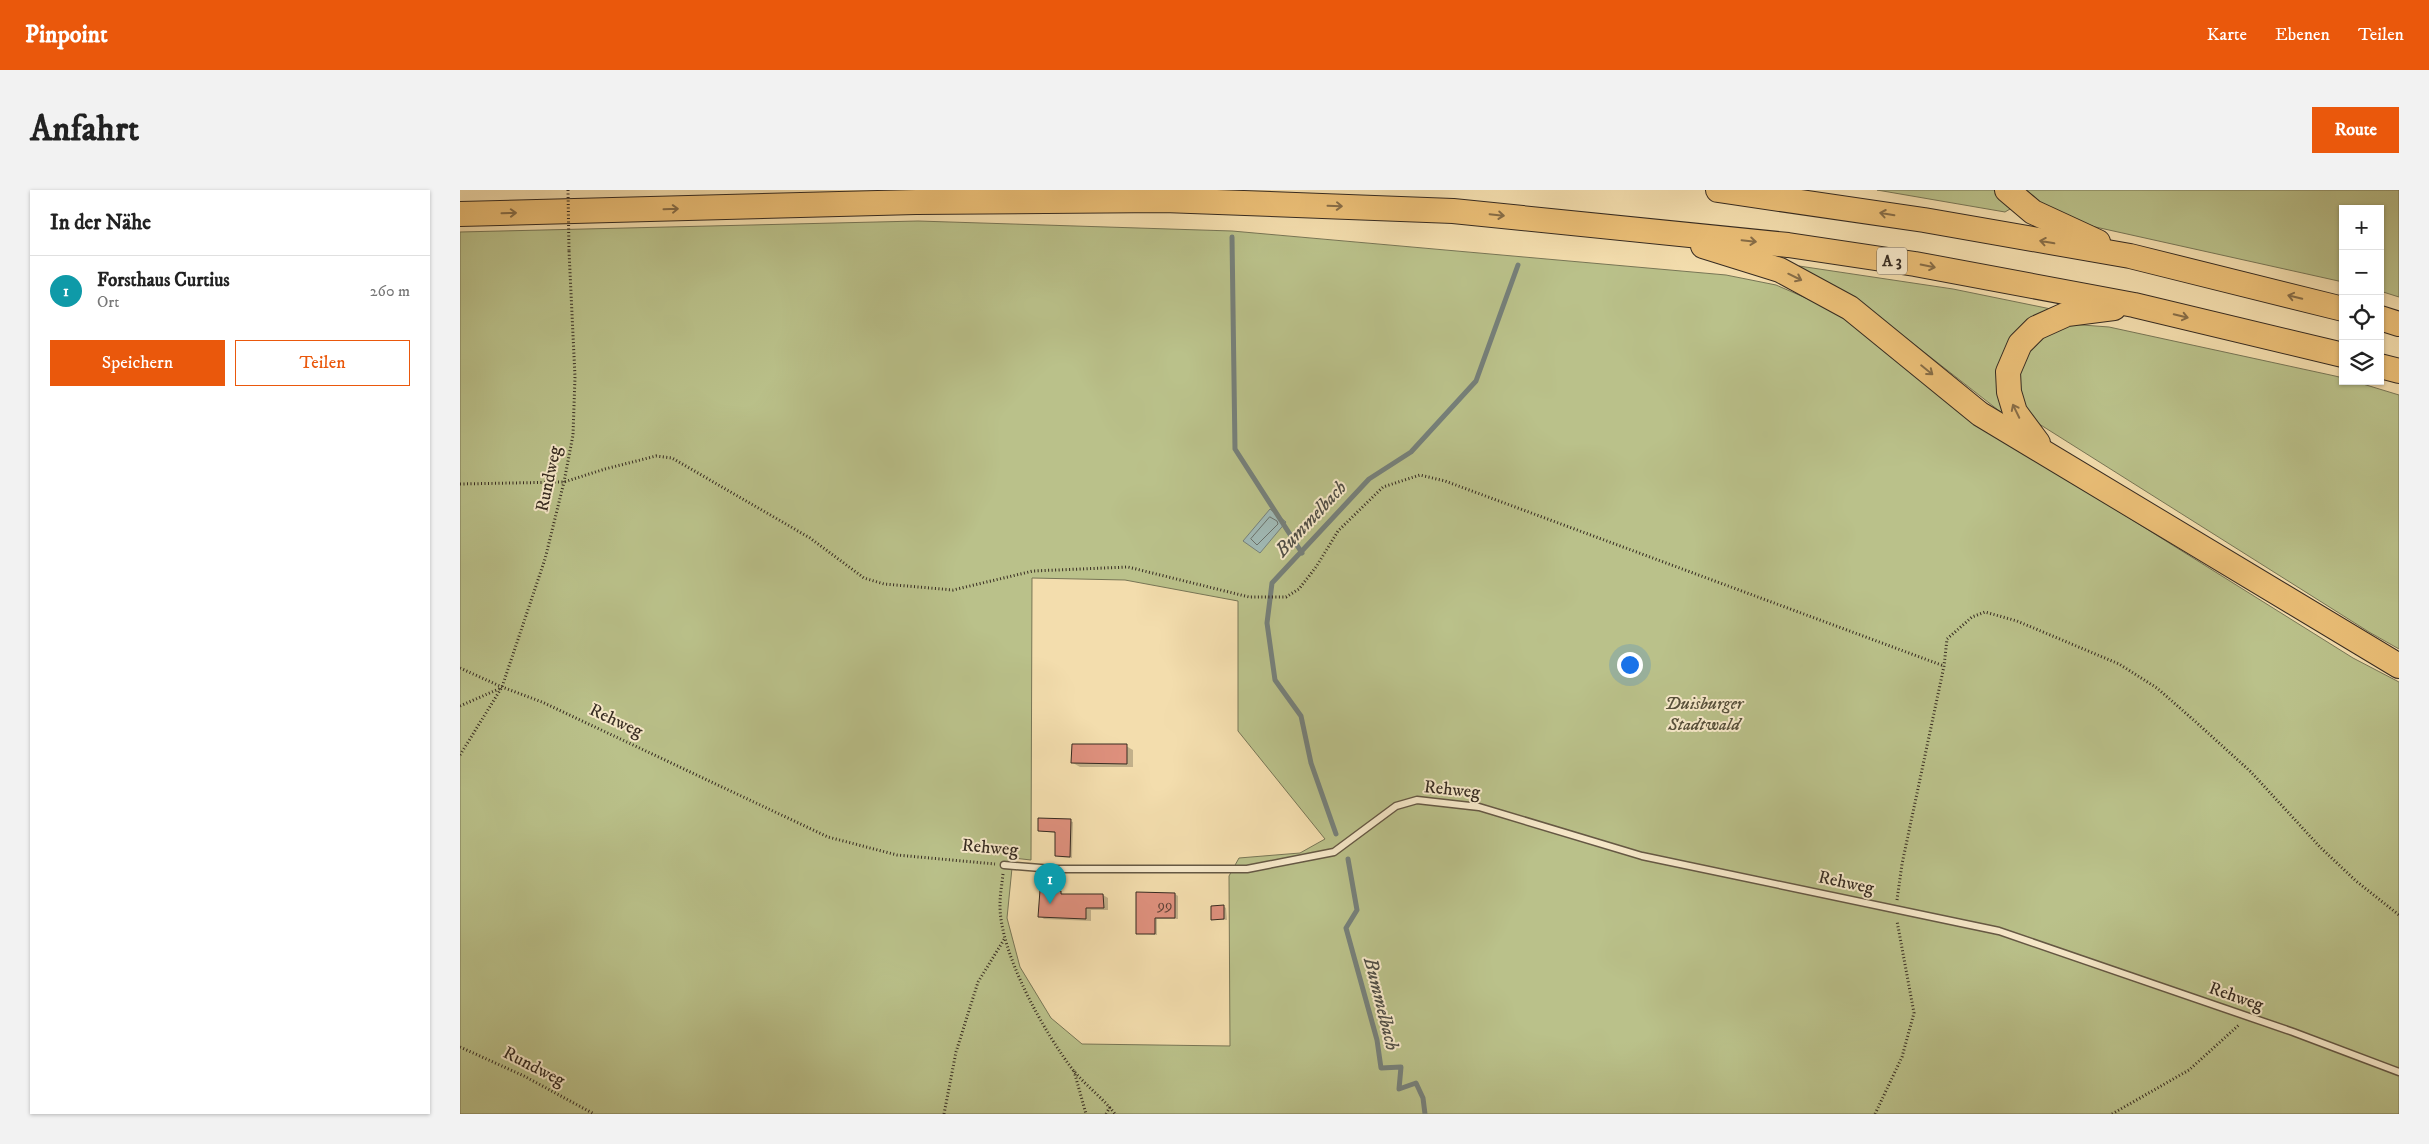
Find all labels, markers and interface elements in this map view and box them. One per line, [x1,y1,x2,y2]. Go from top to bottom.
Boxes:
text: Pinpoint [25,20,108,50]
text: Karte [2207,24,2247,46]
text: Ebenen [2275,24,2330,46]
text: Teilen [2358,24,2404,46]
button: Route [2312,107,2399,153]
text: Anfahrt [30,108,139,152]
one-way arrow [1327,201,1343,210]
one-way arrow [663,204,679,213]
map controls [2339,205,2384,385]
button: + [2339,205,2384,250]
one-way arrow [500,208,516,218]
one-way arrow [1879,209,1895,219]
text: In der Nähe [50,210,151,236]
one-way arrow [1489,210,1505,220]
one-way arrow [1741,236,1757,246]
one-way arrow [2039,236,2055,246]
road number: A 3 [1877,248,1907,274]
button: − [2339,250,2384,295]
one-way arrow [1919,262,1935,272]
text: Forsthaus Curtius [97,269,230,292]
one-way arrow [1787,273,1802,283]
text: 1 [63,281,69,301]
text: 260 m [370,281,410,301]
text: Ort [97,292,119,312]
one-way arrow [2288,292,2304,301]
button: locate [2339,295,2384,340]
one-way arrow [2172,312,2188,321]
button: Speichern [50,340,225,386]
button: Teilen [235,340,410,386]
button: layers [2339,340,2384,385]
one-way arrow [1921,365,1934,376]
one-way arrow [2011,403,2021,418]
street label: Rundweg [531,444,567,514]
water label: Bummelbach [1270,476,1352,562]
your location [1617,652,1643,678]
park label: Duisburger Stadtwald [1665,693,1745,736]
street label: Rehweg [586,699,646,743]
street label: Rehweg [1423,776,1481,804]
street label: Rehweg [961,835,1019,861]
pin: 1 [1034,863,1066,904]
street label: Rehweg [1816,866,1876,900]
house number: 99 [1157,896,1172,915]
water label: Bummelbach [1358,954,1404,1053]
street label: Rehweg [2206,977,2266,1017]
street label: Rundweg [499,1042,569,1092]

